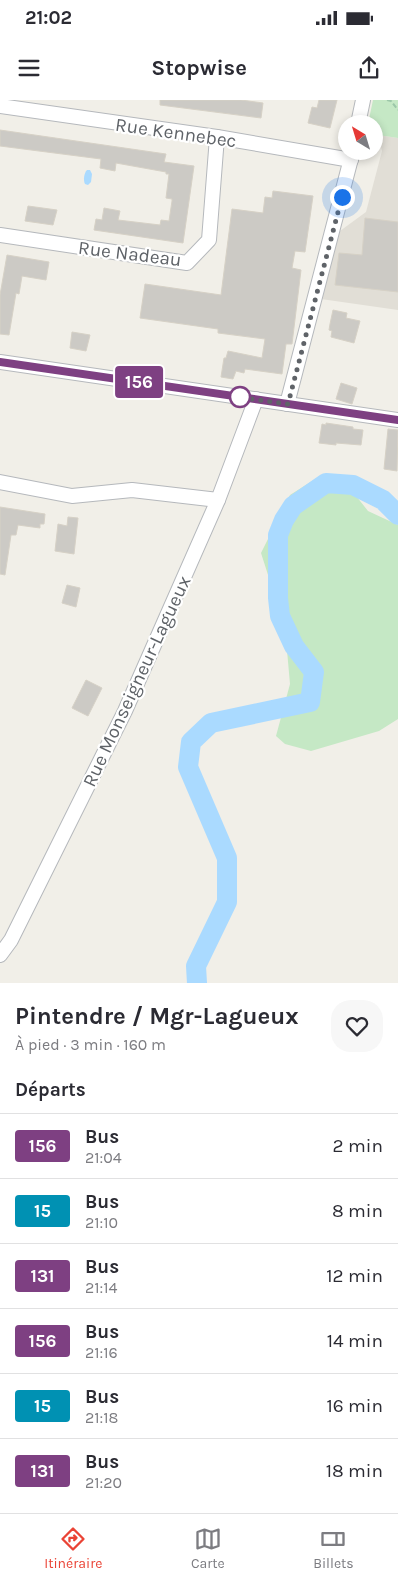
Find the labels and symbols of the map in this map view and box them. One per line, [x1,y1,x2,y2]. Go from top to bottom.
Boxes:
street label: Rue Kennebec [114,114,238,152]
north arrow [338,115,382,160]
your location [330,185,355,210]
street label: Rue Nadeau [77,237,183,271]
line badge: 156 [110,366,168,398]
unlabelled marker [229,386,251,408]
street label: Rue Monseigneur-Lagueux [78,572,196,790]

